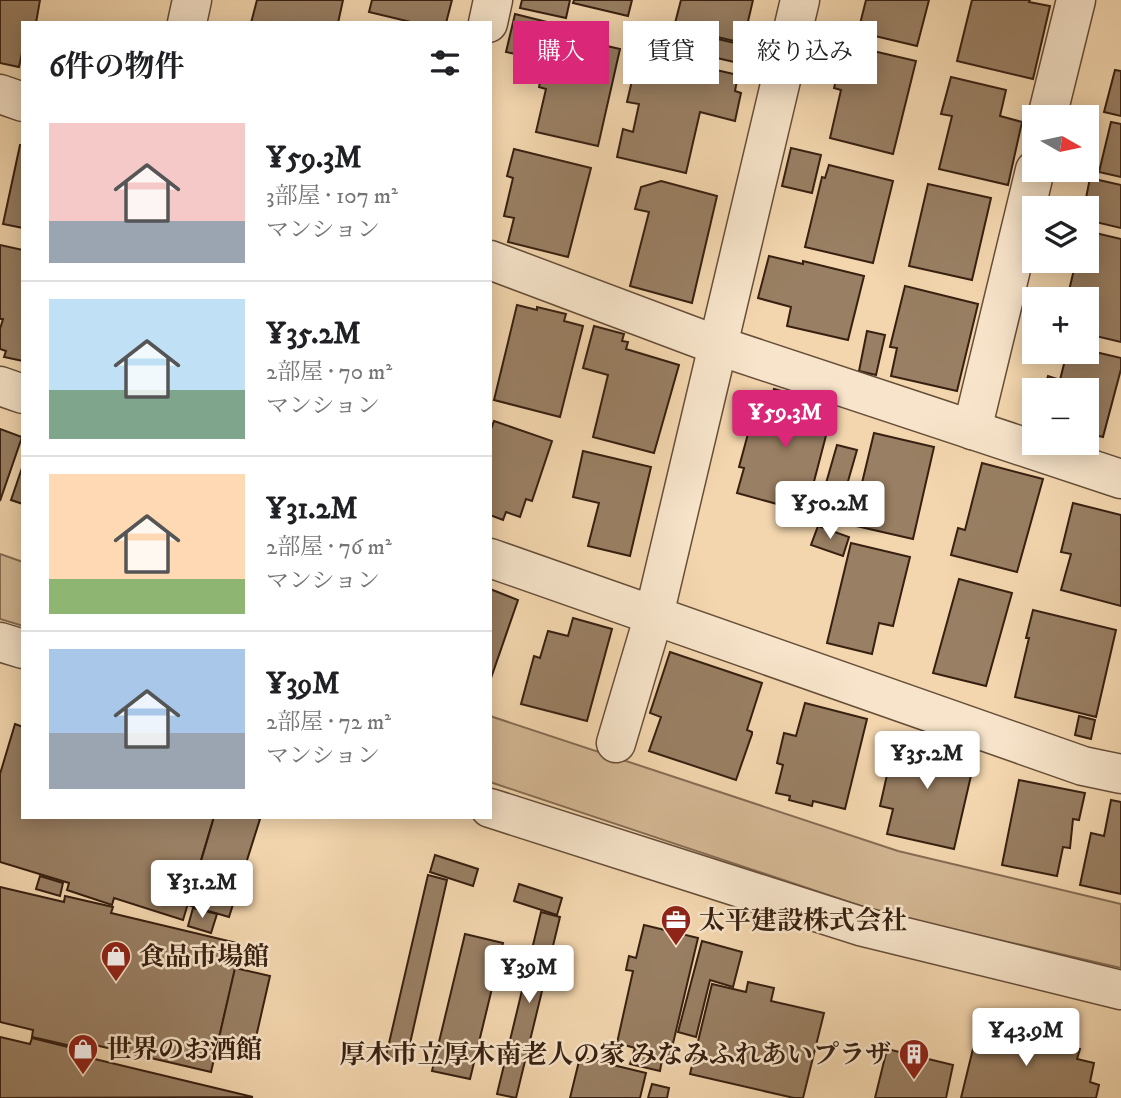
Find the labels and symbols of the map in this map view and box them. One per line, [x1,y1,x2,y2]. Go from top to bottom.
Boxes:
north arrow [1022,105,1099,182]
pin: ¥59.3M [728,391,842,450]
pin: ¥50.2M [773,482,887,541]
pin: ¥35.2M [870,732,984,791]
pin: ¥31.2M [145,860,259,920]
office icon: 太平建設株式会社 [659,903,693,947]
place label: 太平建設株式会社 [699,905,907,938]
shop icon: 食品市場館 [99,939,133,983]
place label: 食品市場館 [139,941,269,974]
pin: ¥39M [488,946,570,1005]
pin: ¥43.9M [969,1009,1083,1068]
shop icon: 世界のお酒館 [66,1032,100,1076]
place label: 世界のお酒館 [106,1034,262,1067]
building icon: 厚木市立厚木南老人の家 みなみふれあいプラザ [897,1037,931,1081]
place label: 厚木市立厚木南老人の家 みなみふれあいプラザ [339,1039,891,1072]

